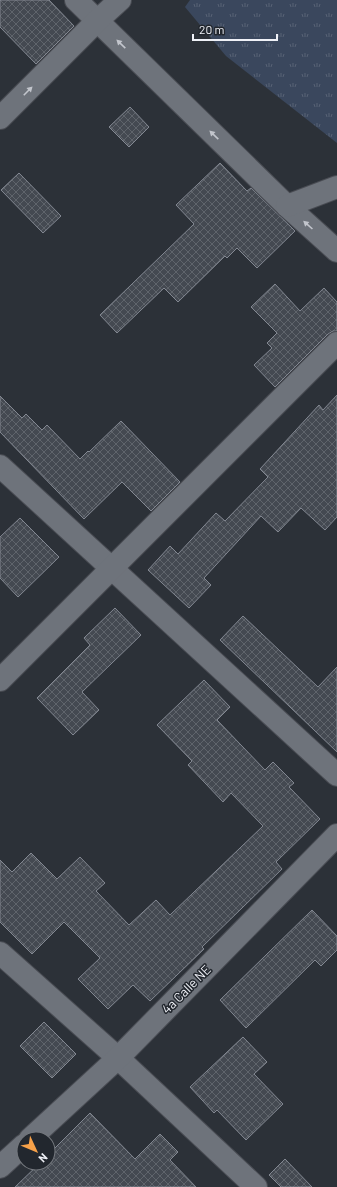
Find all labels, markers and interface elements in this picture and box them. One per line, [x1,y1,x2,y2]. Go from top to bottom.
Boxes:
scale bar [193,16,277,42]
text: 20 m [199,22,225,36]
one-way arrow [116,39,126,49]
one-way arrow [23,86,33,95]
one-way arrow [209,130,219,140]
one-way arrow [303,220,313,230]
street label: 4a Calle NE [158,961,214,1017]
north arrow [16,1131,56,1171]
text: N [36,1151,51,1165]

